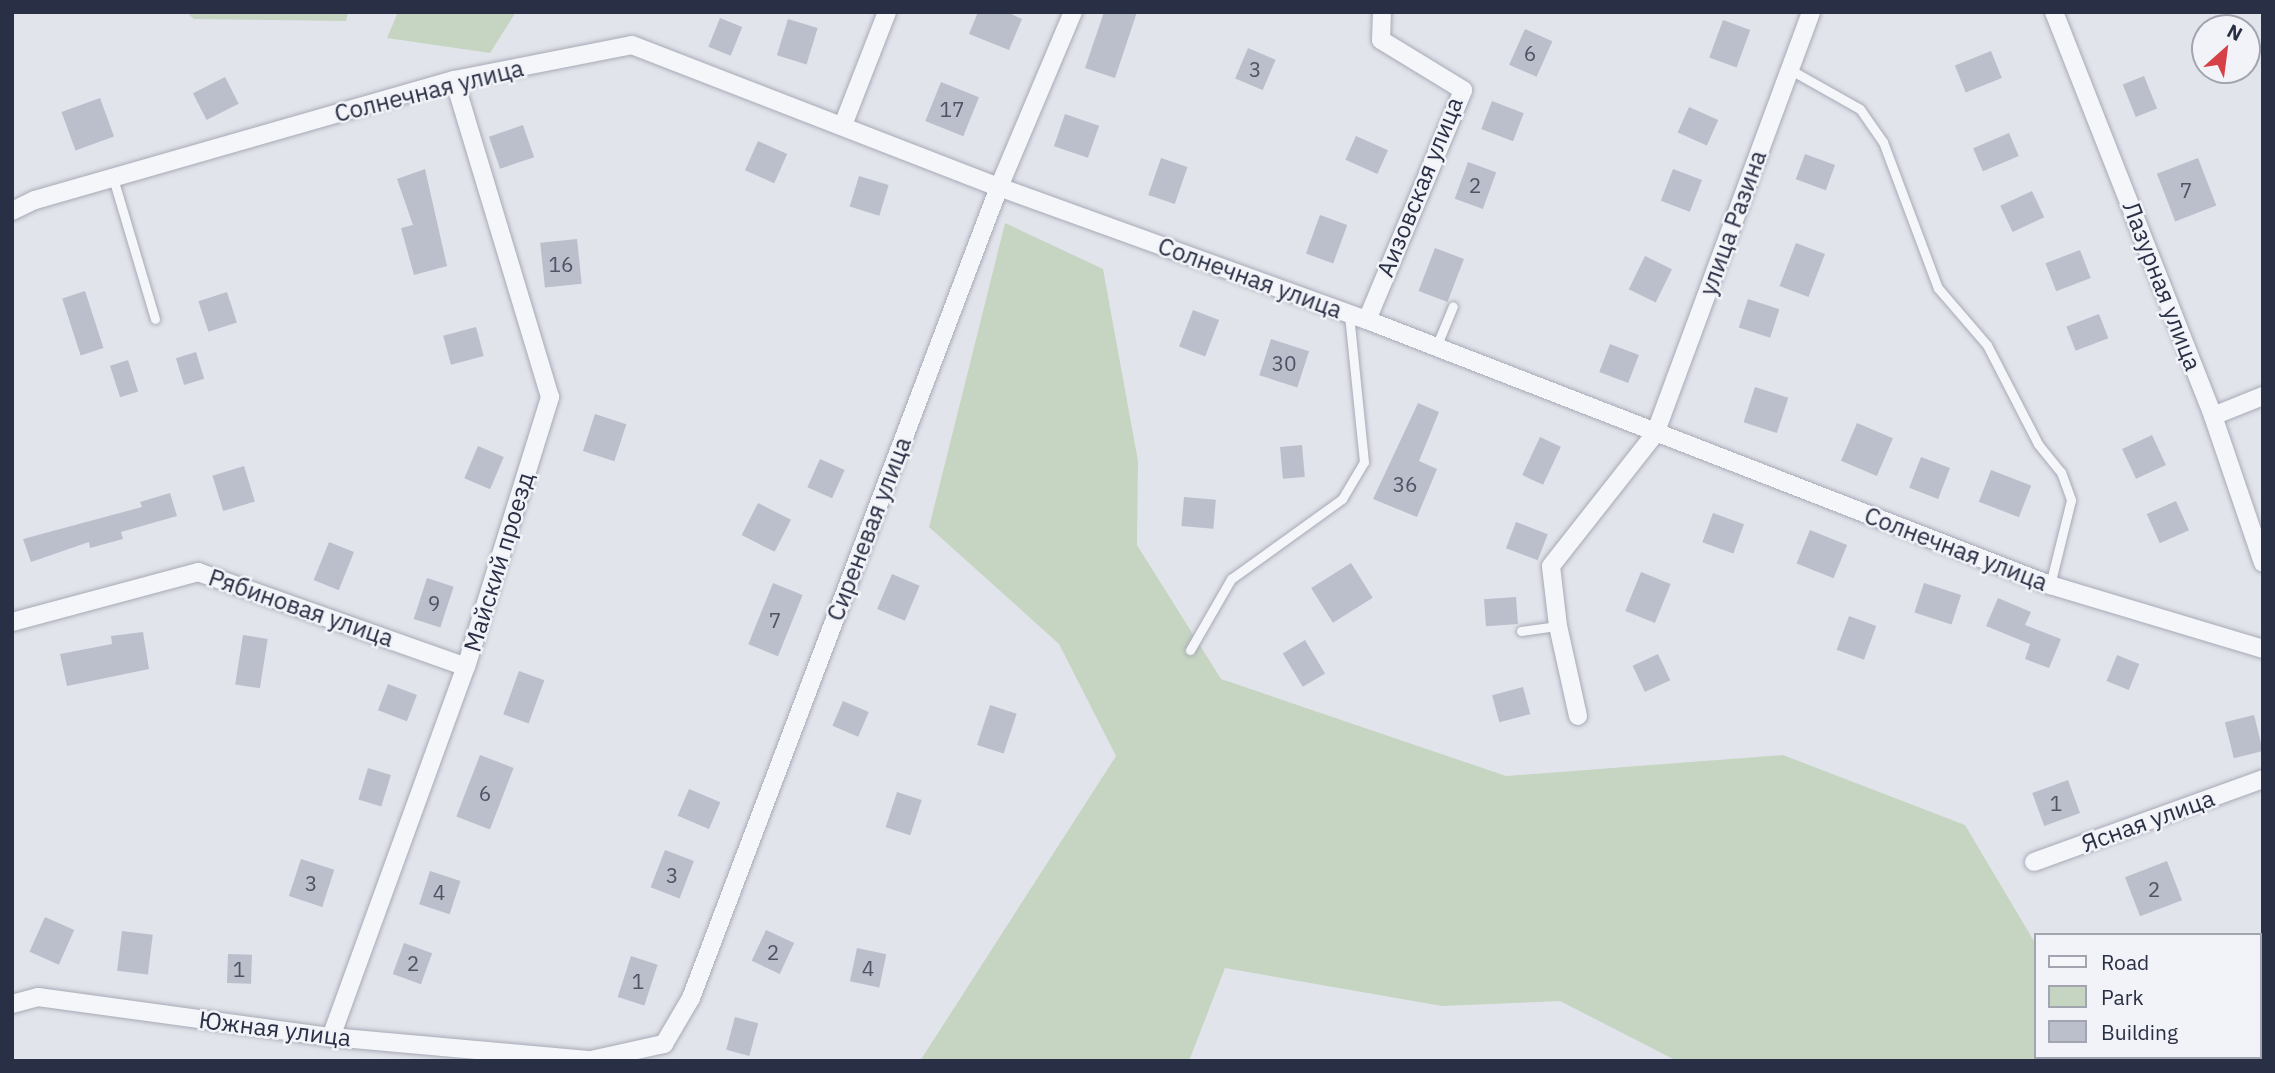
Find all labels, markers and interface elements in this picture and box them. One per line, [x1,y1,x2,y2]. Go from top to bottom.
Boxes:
north arrow [2191,14,2261,84]
text: N [2223,18,2247,46]
house number: 6 [1524,40,1536,66]
street label: Солнечная улица [331,54,527,128]
house number: 3 [1249,56,1261,82]
street label: Аизовская улица [1371,93,1469,281]
house number: 17 [939,96,965,122]
street label: улица Разина [1693,147,1773,299]
house number: 2 [1469,172,1481,198]
house number: 7 [2180,177,2192,203]
street label: Лазурная улица [2117,197,2207,375]
street label: Солнечная улица [1154,231,1346,325]
house number: 16 [548,251,574,277]
house number: 30 [1271,350,1297,376]
street label: Сиреневая улица [821,433,917,625]
street label: Майский проезд [458,469,540,655]
house number: 36 [1392,471,1418,497]
street label: Солнечная улица [1860,501,2052,597]
street label: Рябиновая улица [205,563,397,653]
house number: 9 [428,590,440,616]
house number: 7 [769,607,781,633]
house number: 6 [479,780,491,806]
street label: Ясная улица [2078,784,2218,858]
house number: 1 [2050,790,2062,816]
house number: 3 [666,862,678,888]
house number: 3 [305,870,317,896]
house number: 2 [2148,876,2160,902]
house number: 4 [433,879,445,905]
legend [2034,933,2261,1059]
house number: 2 [767,939,779,965]
text: Road [2101,948,2149,976]
house number: 2 [407,950,419,976]
house number: 4 [862,955,874,981]
house number: 1 [233,956,245,982]
house number: 1 [632,968,644,994]
text: Park [2101,983,2144,1011]
street label: Южная улица [197,1005,353,1053]
text: Building [2101,1018,2178,1046]

